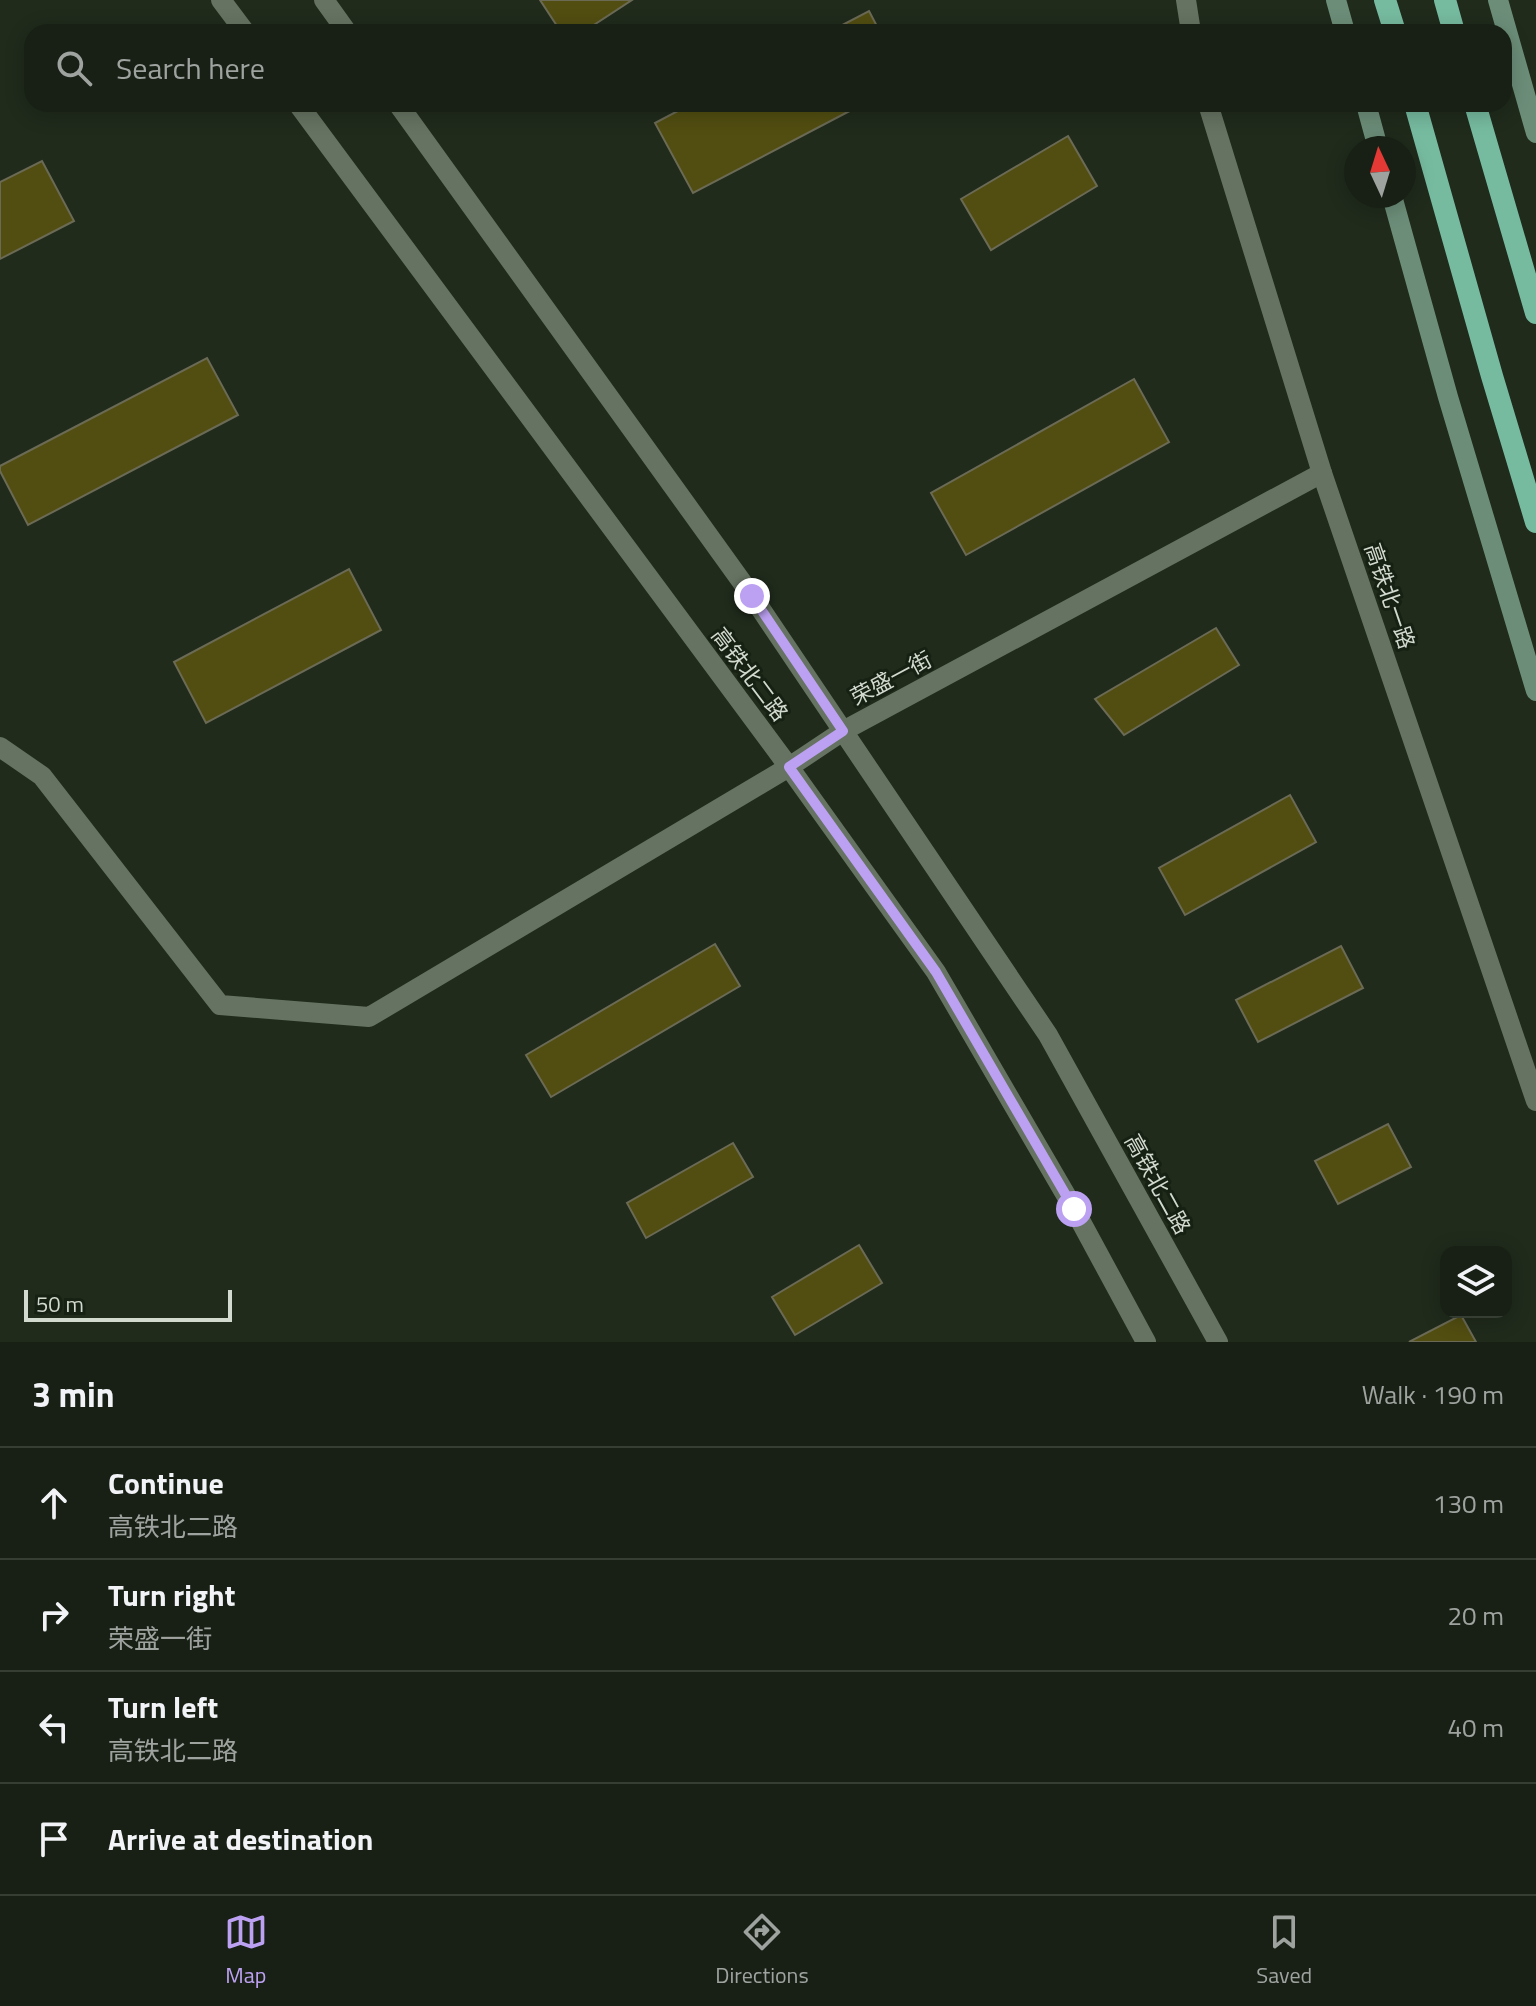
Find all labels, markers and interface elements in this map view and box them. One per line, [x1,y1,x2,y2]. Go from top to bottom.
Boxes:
search box [24,24,1512,112]
text: Search here [116,45,265,91]
icon: search [52,46,96,90]
north arrow [1344,136,1416,208]
street label: 高铁北一路 [1356,538,1424,654]
route end [734,578,770,614]
street label: 高铁北二路 [703,620,797,728]
street label: 荣盛一街 [844,642,938,714]
street label: 高铁北二路 [1116,1128,1200,1240]
route start [1056,1191,1092,1227]
map controls [1440,1246,1512,1318]
button: layers [1440,1246,1512,1318]
scale bar [24,1286,232,1322]
text: 50 m [36,1287,84,1321]
text: 3 min [32,1368,115,1420]
text: Walk · 190 m [1362,1375,1504,1414]
text: Continue [108,1460,224,1506]
icon: ahead [32,1481,76,1525]
text: 130 m [1433,1484,1504,1523]
text: 高铁北二路 [108,1507,238,1546]
text: Turn right [108,1572,236,1618]
icon: right [32,1593,76,1637]
text: 20 m [1447,1596,1504,1635]
text: 荣盛一街 [108,1619,212,1658]
text: Turn left [108,1684,218,1730]
icon: left [32,1705,76,1749]
text: 40 m [1447,1708,1504,1747]
text: 高铁北二路 [108,1731,238,1770]
text: Arrive at destination [108,1816,373,1862]
icon: arrive [32,1817,76,1861]
tab: Map [224,1910,268,1992]
tab: Directions [715,1910,809,1992]
tab: Saved [1256,1910,1312,1992]

